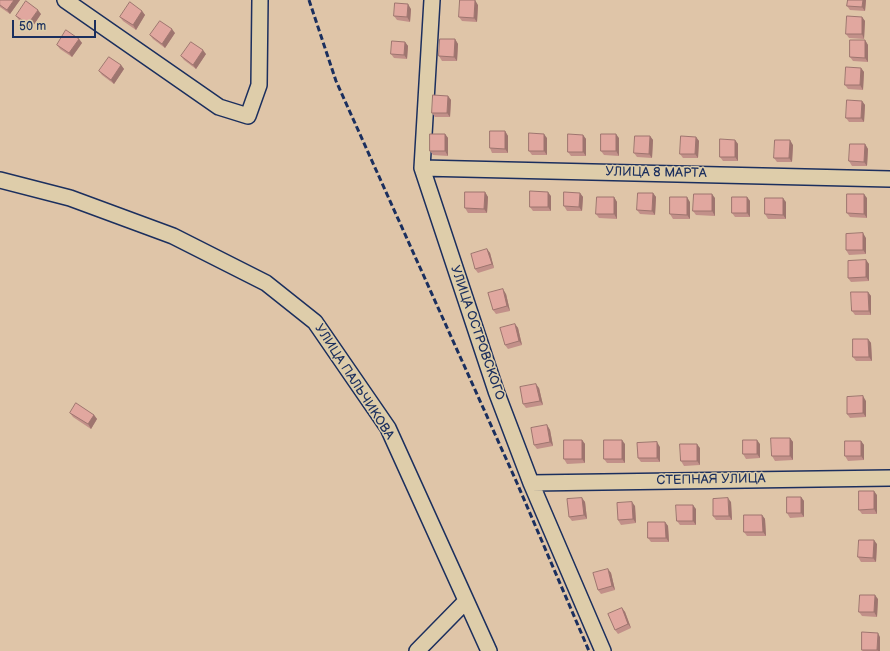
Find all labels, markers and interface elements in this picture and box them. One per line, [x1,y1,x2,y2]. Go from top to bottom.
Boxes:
scale bar [14,12,98,38]
text: 50 m [19,19,46,34]
street label: УЛИЦА 8 МАРТА [605,164,707,182]
street label: УЛИЦА ОСТРОВСКОГО [447,264,507,402]
street label: УЛИЦА ПАЛЬЧИКОВА [311,322,397,442]
street label: СТЕПНАЯ УЛИЦА [656,471,766,489]

